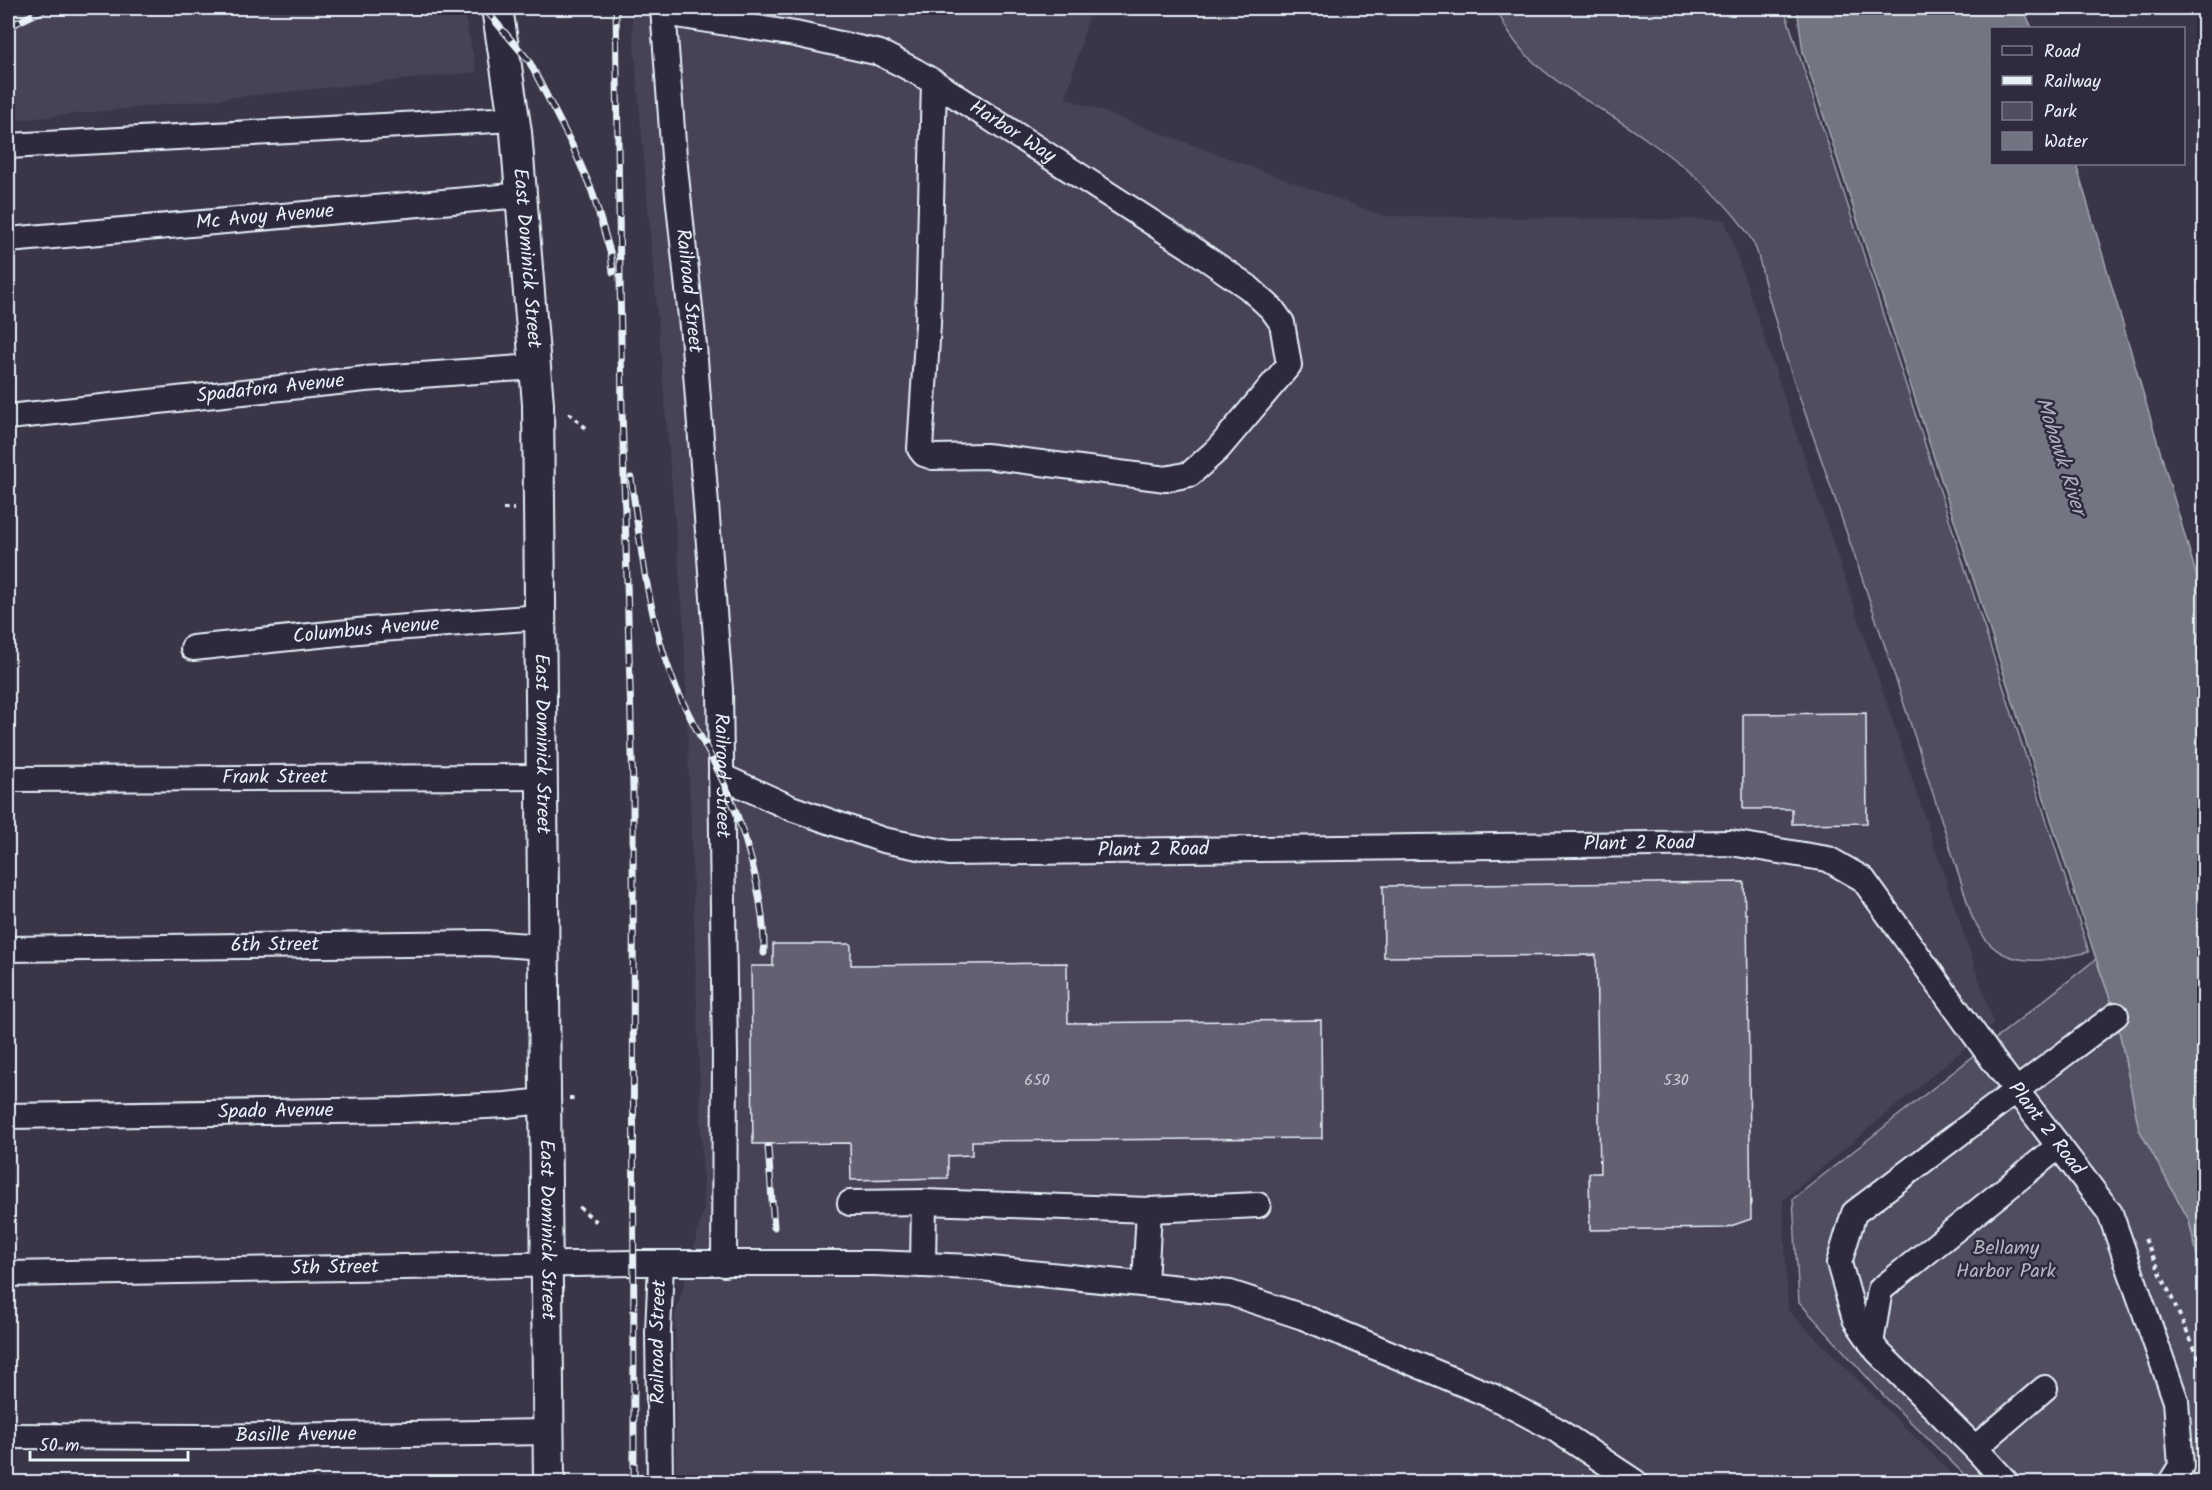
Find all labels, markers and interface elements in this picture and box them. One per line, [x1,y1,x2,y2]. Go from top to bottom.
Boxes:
legend [1990,27,2185,165]
text: Road [2044,38,2081,67]
text: Railway [2044,68,2101,97]
street label: Harbor Way [962,92,1062,173]
text: Park [2044,98,2077,127]
text: Water [2044,128,2089,157]
street label: East Dominick Street [503,167,549,350]
street label: Mc Avoy Avenue [195,196,336,239]
street label: Railroad Street [666,227,710,354]
street label: Spadafora Avenue [195,365,346,413]
water label: Mohawk River [2025,393,2096,523]
street label: Columbus Avenue [291,609,441,654]
street label: East Dominick Street [525,653,558,834]
street label: Railroad Street [704,713,738,838]
street label: Frank Street [222,762,328,794]
street label: Plant 2 Road [1583,827,1696,861]
street label: Plant 2 Road [1097,834,1210,867]
street label: 6th Street [231,929,320,962]
house number: 650 [1024,1068,1050,1093]
house number: 530 [1663,1068,1689,1093]
street label: Plant 2 Road [1999,1075,2093,1184]
street label: Spado Avenue [218,1095,334,1129]
street label: East Dominick Street [530,1139,563,1320]
park label: Bellamy Harbor Park [1956,1233,2057,1288]
street label: 5th Street [291,1251,379,1285]
street label: Railroad Street [642,1279,676,1405]
street label: Basille Avenue [235,1419,357,1452]
scale bar [30,1424,188,1462]
text: 50 m [39,1432,79,1461]

